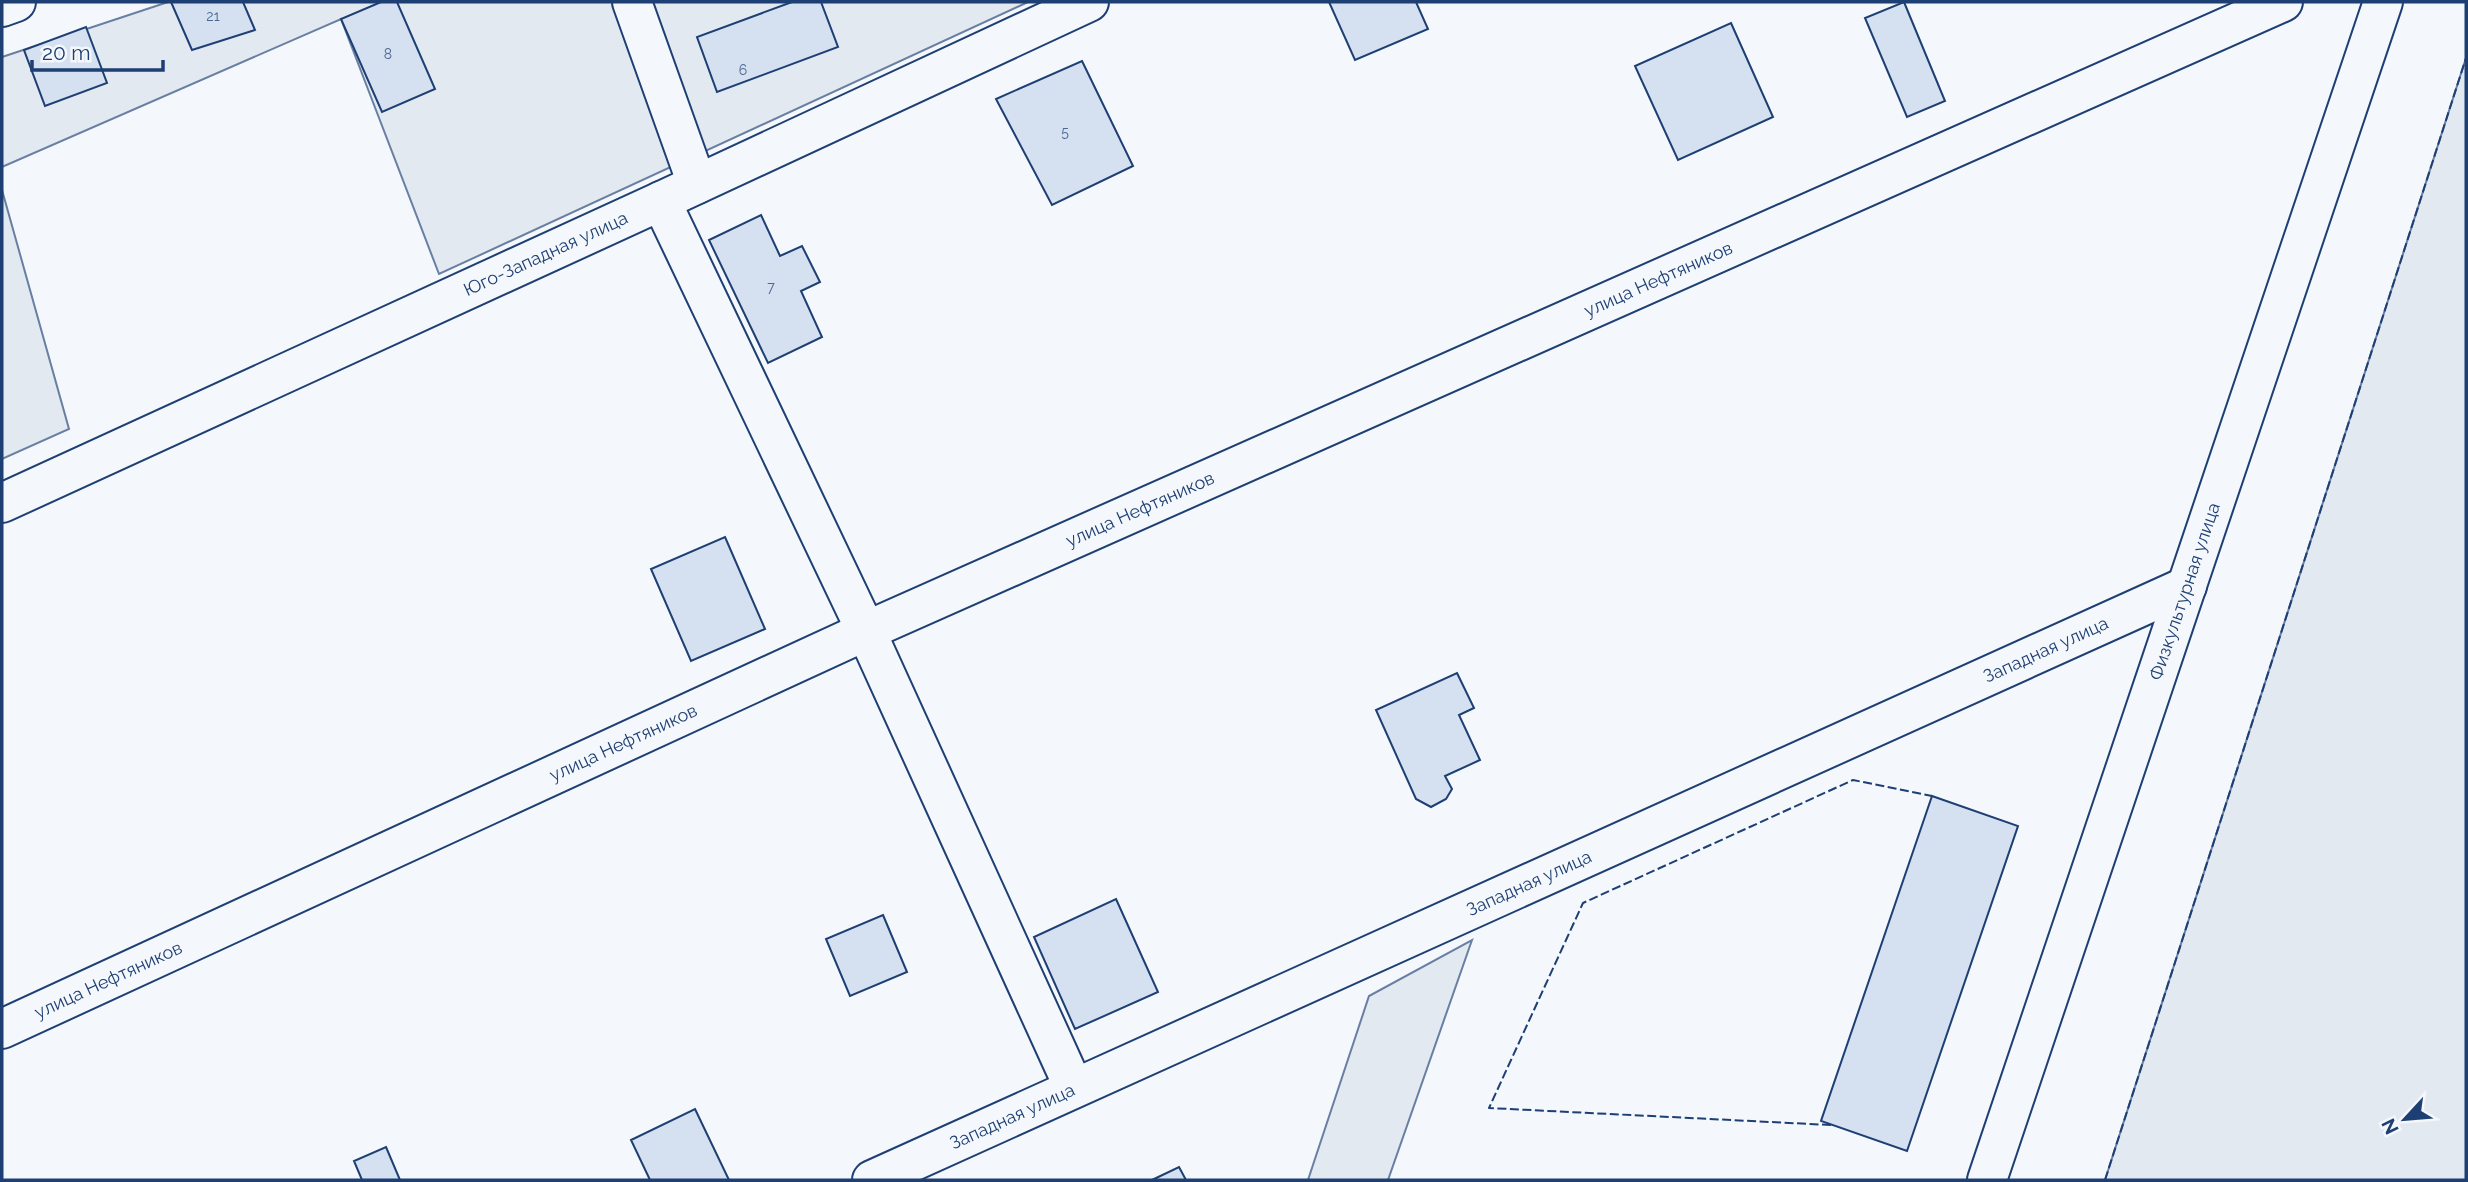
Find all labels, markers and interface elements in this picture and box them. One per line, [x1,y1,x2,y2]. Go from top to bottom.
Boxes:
house number: 21 [206,8,220,24]
scale bar [32,28,163,72]
text: 20 m [42,40,90,65]
house number: 8 [384,46,392,62]
house number: 6 [739,62,747,78]
house number: 5 [1061,124,1069,140]
street label: Юго-Западная улица [460,207,631,300]
street label: улица Нефтяников [1581,237,1735,321]
house number: 7 [767,279,775,295]
street label: улица Нефтяников [1062,467,1217,551]
street label: Физкультурная улица [2145,500,2224,683]
street label: Западная улица [1980,612,2111,687]
street label: улица Нефтяников [546,699,700,785]
street label: Западная улица [1463,845,1595,920]
street label: улица Нефтяников [31,937,185,1023]
street label: Западная улица [946,1079,1078,1153]
north arrow [2370,1084,2440,1154]
text: N [2377,1115,2403,1138]

